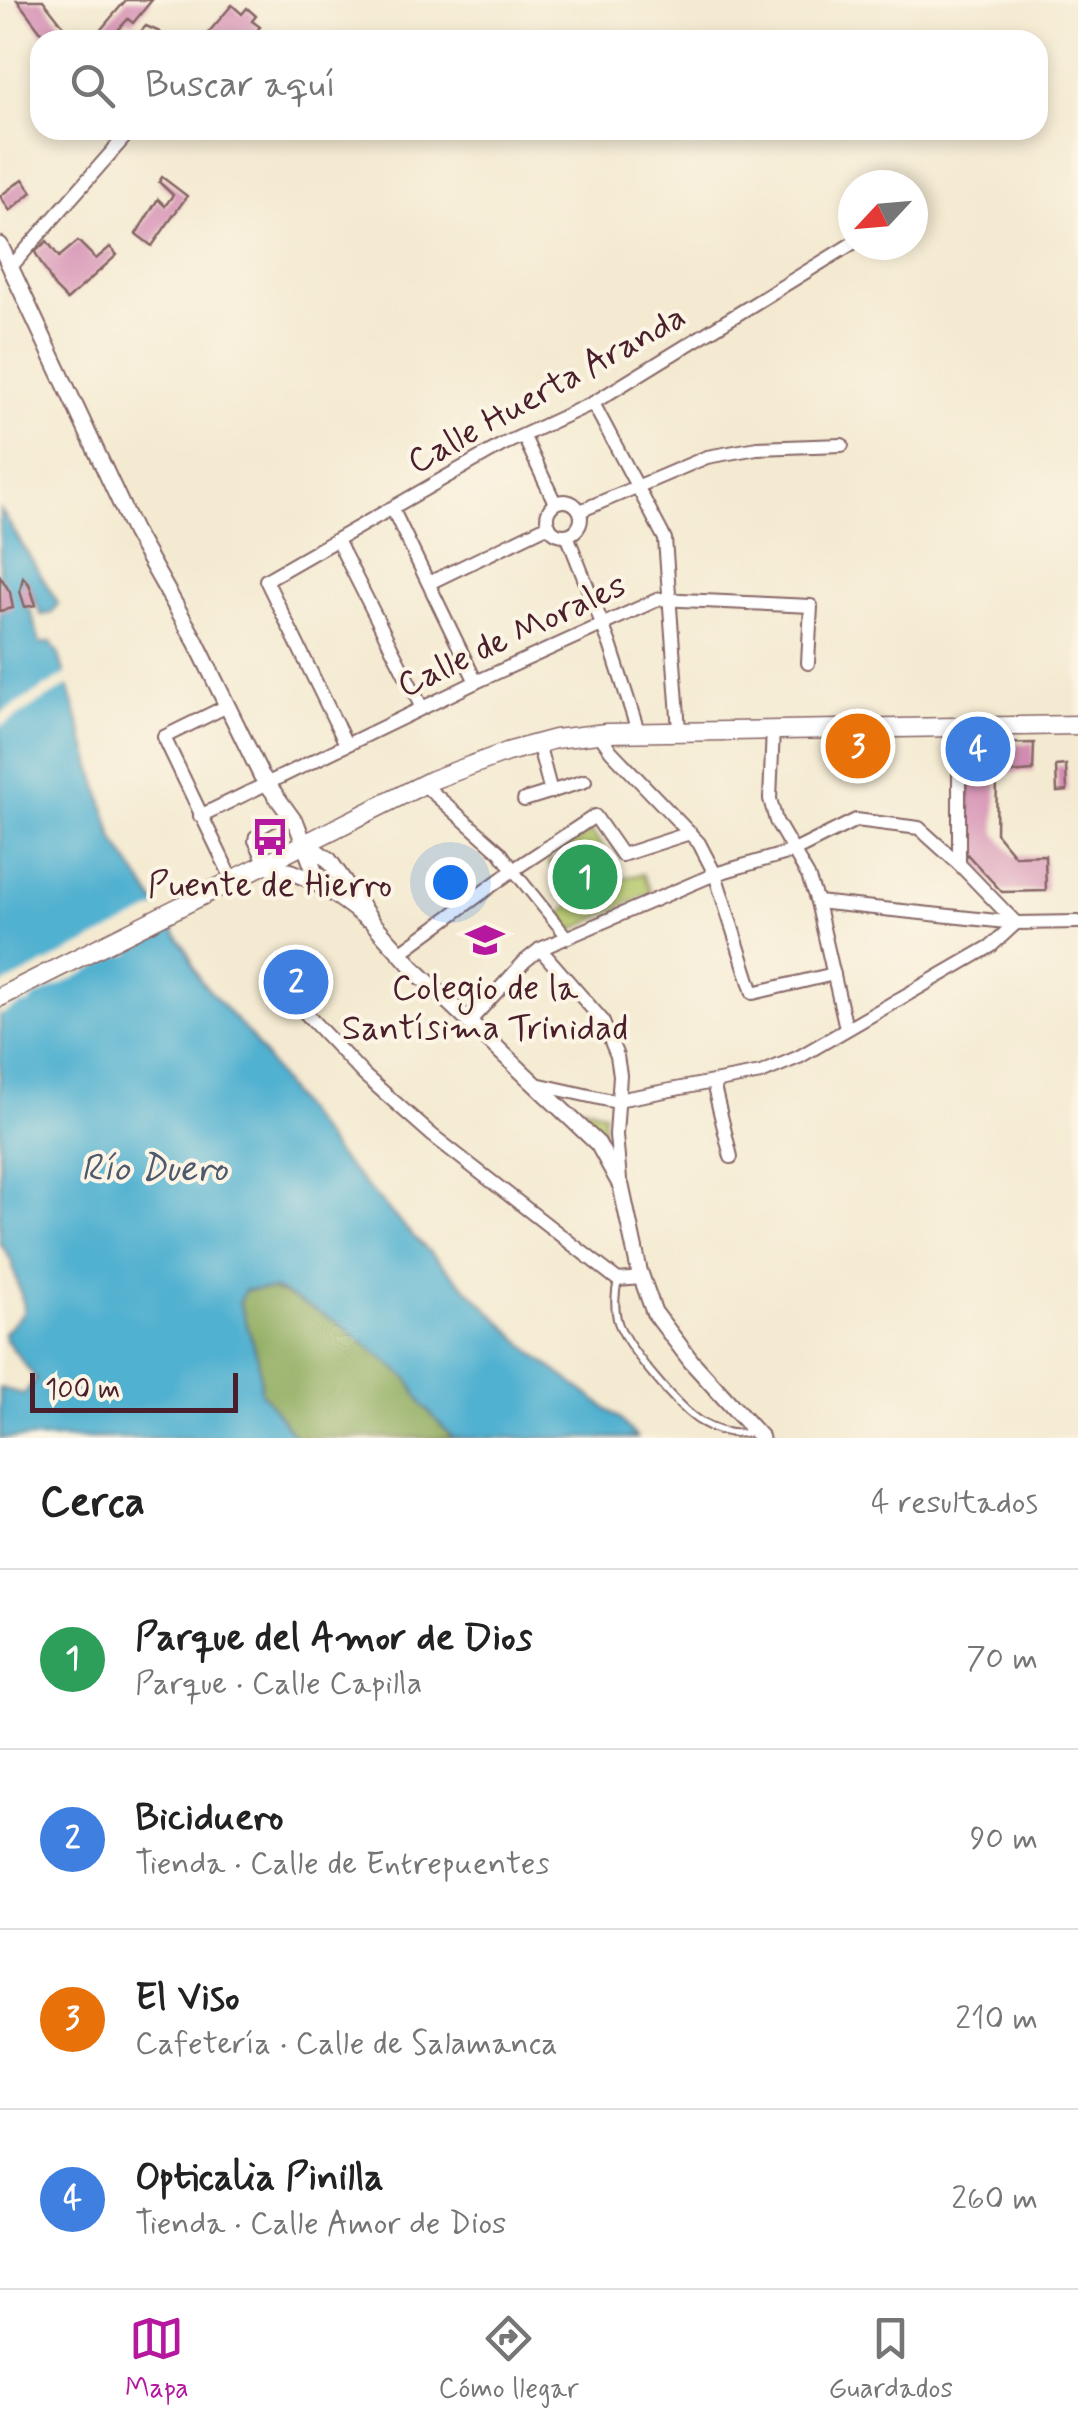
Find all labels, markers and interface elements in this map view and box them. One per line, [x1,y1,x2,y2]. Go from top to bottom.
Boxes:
search box [30,30,1048,140]
icon: search [65,58,120,113]
text: Buscar aquí [145,61,336,110]
north arrow [838,170,928,260]
street label: Calle Huerta Aranda [400,294,694,485]
street label: Calle de Morales [390,563,634,709]
pin: 3 [826,708,890,784]
pin: 4 [946,712,1010,786]
bus stop icon: Puente de Hierro [249,816,291,858]
pin: 1 [552,840,618,914]
your location [425,857,476,908]
place label: Puente de Hierro [148,863,392,909]
school or university icon: Colegio de la Santísima Trinidad [464,919,506,961]
pin: 2 [264,944,328,1020]
place label: Colegio de la Santísima Trinidad [342,966,628,1052]
water label: Río Duero [81,1145,229,1194]
scale bar [30,1368,238,1412]
text: 100 m [45,1372,120,1409]
text: Cerca [40,1476,145,1531]
text: 4 resultados [871,1482,1038,1524]
text: Parque del Amor de Dios [135,1614,532,1663]
text: 1 [65,1638,80,1680]
text: 70 m [966,1638,1038,1680]
text: Parque · Calle Capilla [135,1663,422,1705]
text: Biciduero [135,1794,284,1843]
text: 2 [65,1818,80,1860]
text: 90 m [970,1818,1038,1860]
text: Tienda · Calle de Entrepuentes [135,1843,550,1885]
text: El Viso [135,1974,240,2023]
text: 3 [65,1998,80,2040]
text: 210 m [955,1998,1038,2040]
text: Cafetería · Calle de Salamanca [135,2023,558,2065]
text: Opticalia Pinilla [135,2154,384,2203]
text: 4 [63,2178,82,2220]
text: 260 m [951,2178,1038,2220]
text: Tienda · Calle Amor de Dios [135,2203,506,2245]
tab: Mapa [125,2311,189,2408]
tab: Cómo llegar [439,2311,579,2408]
tab: Guardados [829,2311,953,2408]

